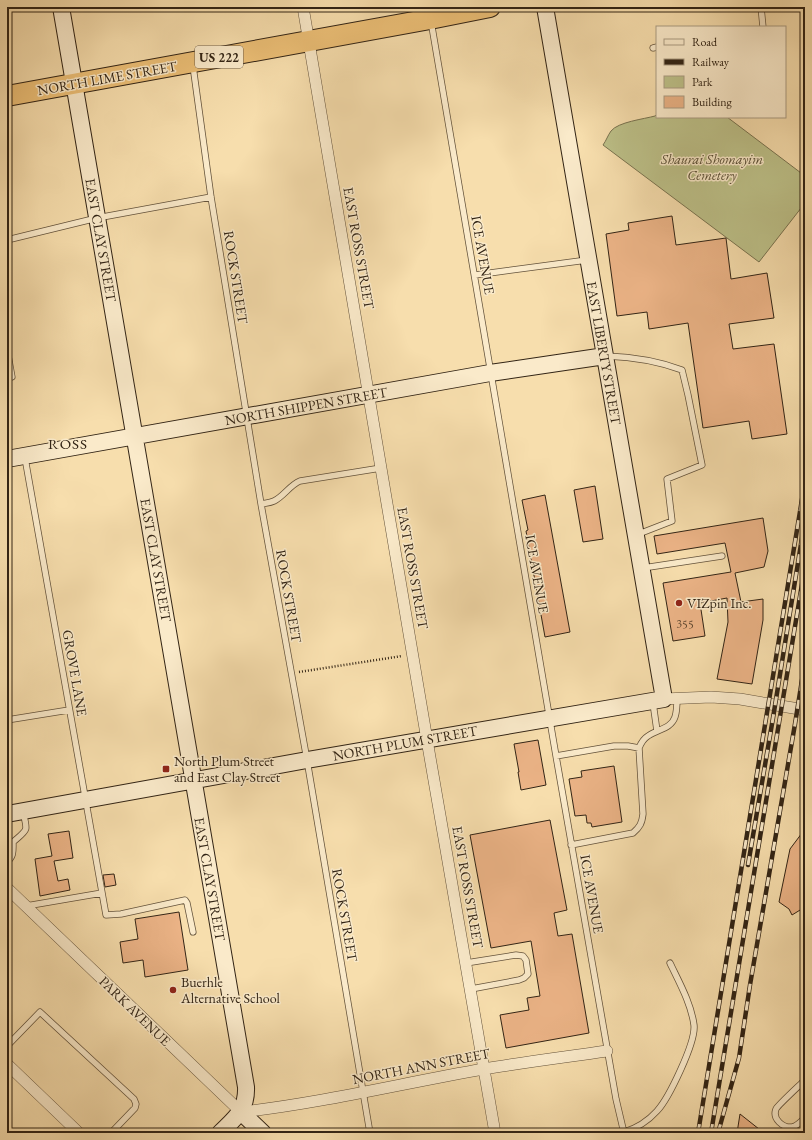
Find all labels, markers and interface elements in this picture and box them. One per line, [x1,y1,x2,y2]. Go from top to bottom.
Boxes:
legend [656,26,786,118]
text: Road [692,34,718,50]
road number: US 222 [195,46,243,68]
text: Railway [692,54,730,70]
street label: NORTH LIME STREET [36,57,179,99]
text: Park [692,74,713,90]
text: Building [692,94,733,110]
park label: Shaurai Shomayim Cemetery [660,150,763,184]
street label: EAST CLAY STREET [81,177,121,304]
street label: EAST ROSS STREET [339,185,379,311]
street label: ICE AVENUE [467,214,499,296]
street label: ROCK STREET [220,229,252,325]
street label: EAST LIBERTY STREET [583,280,626,427]
street label: NORTH SHIPPEN STREET [223,383,389,429]
district label: ROSS [48,434,88,453]
street label: EAST CLAY STREET [136,497,176,624]
street label: EAST ROSS STREET [393,505,433,631]
street label: ICE AVENUE [521,533,553,615]
street label: ROCK STREET [272,548,306,644]
place label: VIZpin Inc. [687,594,752,612]
marker: VIZpin Inc. [674,598,684,608]
house number: 355 [676,616,694,632]
street label: GROVE LANE [59,628,91,718]
street label: NORTH PLUM STREET [331,721,479,765]
place label: North Plum Street and East Clay Street [174,752,281,786]
marker: North Plum Street and East Clay Street [161,764,171,774]
street label: EAST CLAY STREET [190,816,230,943]
street label: EAST ROSS STREET [448,824,488,950]
street label: ICE AVENUE [576,853,608,935]
street label: ROCK STREET [328,867,362,963]
street label: PARK AVENUE [95,972,175,1050]
place label: Buerhle Alternative School [180,973,280,1007]
marker: Buerhle Alternative School [168,985,178,995]
street label: NORTH ANN STREET [351,1044,492,1088]

